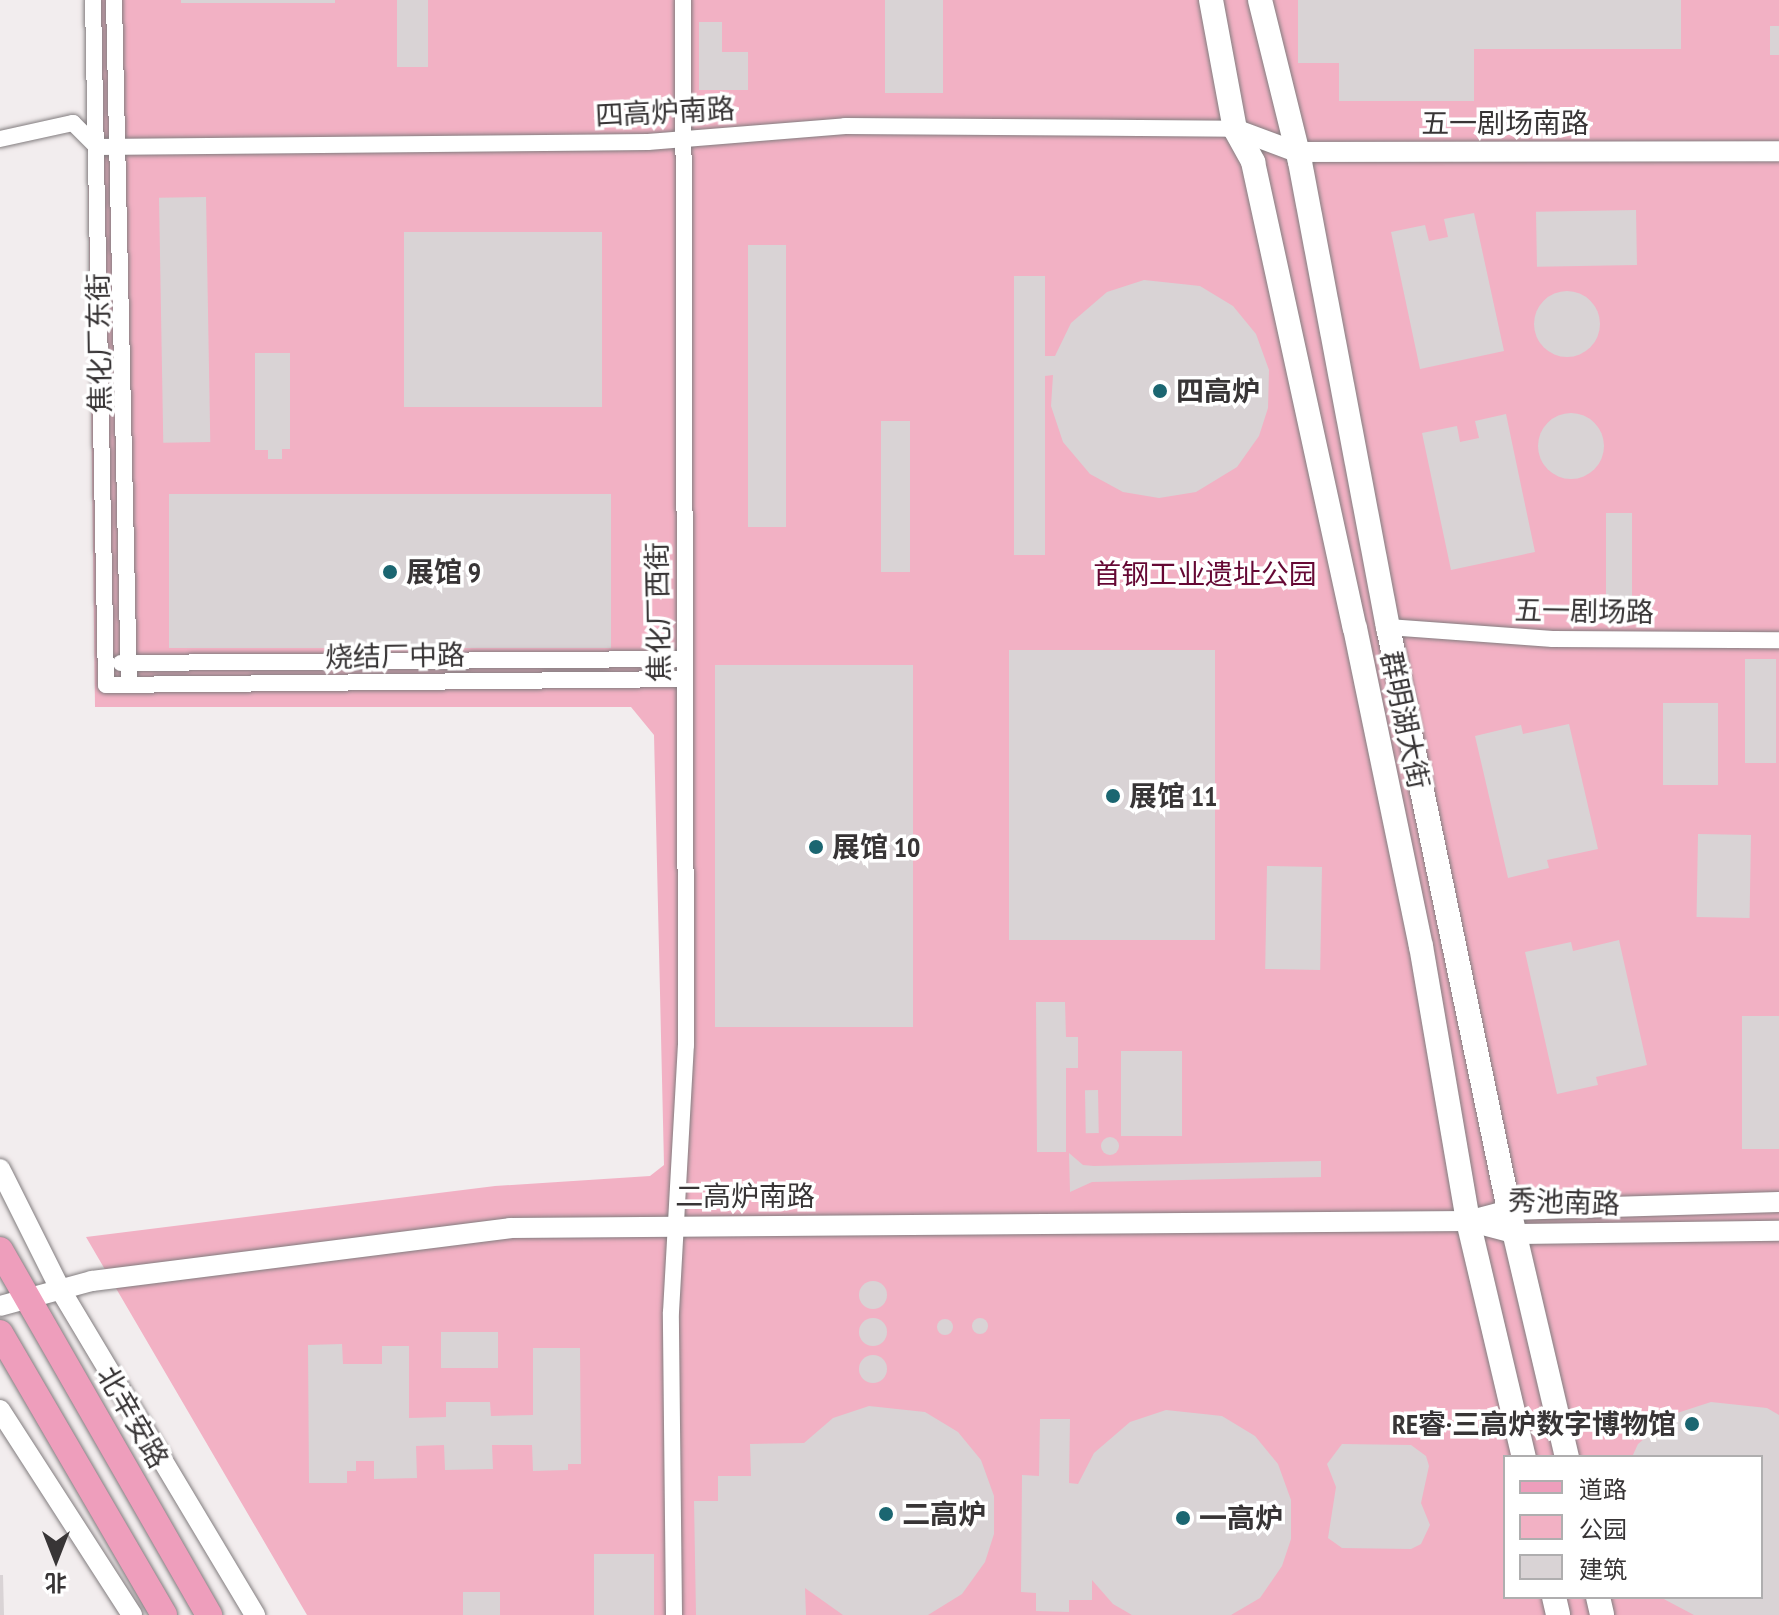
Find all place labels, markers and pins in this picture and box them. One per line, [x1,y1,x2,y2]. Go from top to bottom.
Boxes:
place label: 四高炉 [1176,374,1260,408]
marker: 四高炉 [1151,382,1169,400]
place label: 展馆 9 [406,555,481,589]
marker: 展馆 9 [381,563,399,581]
place label: 展馆 11 [1129,779,1218,813]
marker: 展馆 11 [1104,787,1122,805]
place label: 展馆 10 [832,830,921,864]
marker: 展馆 10 [807,838,825,856]
place label: RE睿·三高炉数字博物馆 [1392,1407,1676,1441]
marker: RE睿·三高炉数字博物馆 [1683,1415,1701,1433]
place label: 二高炉 [902,1497,986,1531]
place label: 一高炉 [1199,1501,1283,1535]
marker: 二高炉 [877,1505,895,1523]
marker: 一高炉 [1174,1509,1192,1527]

